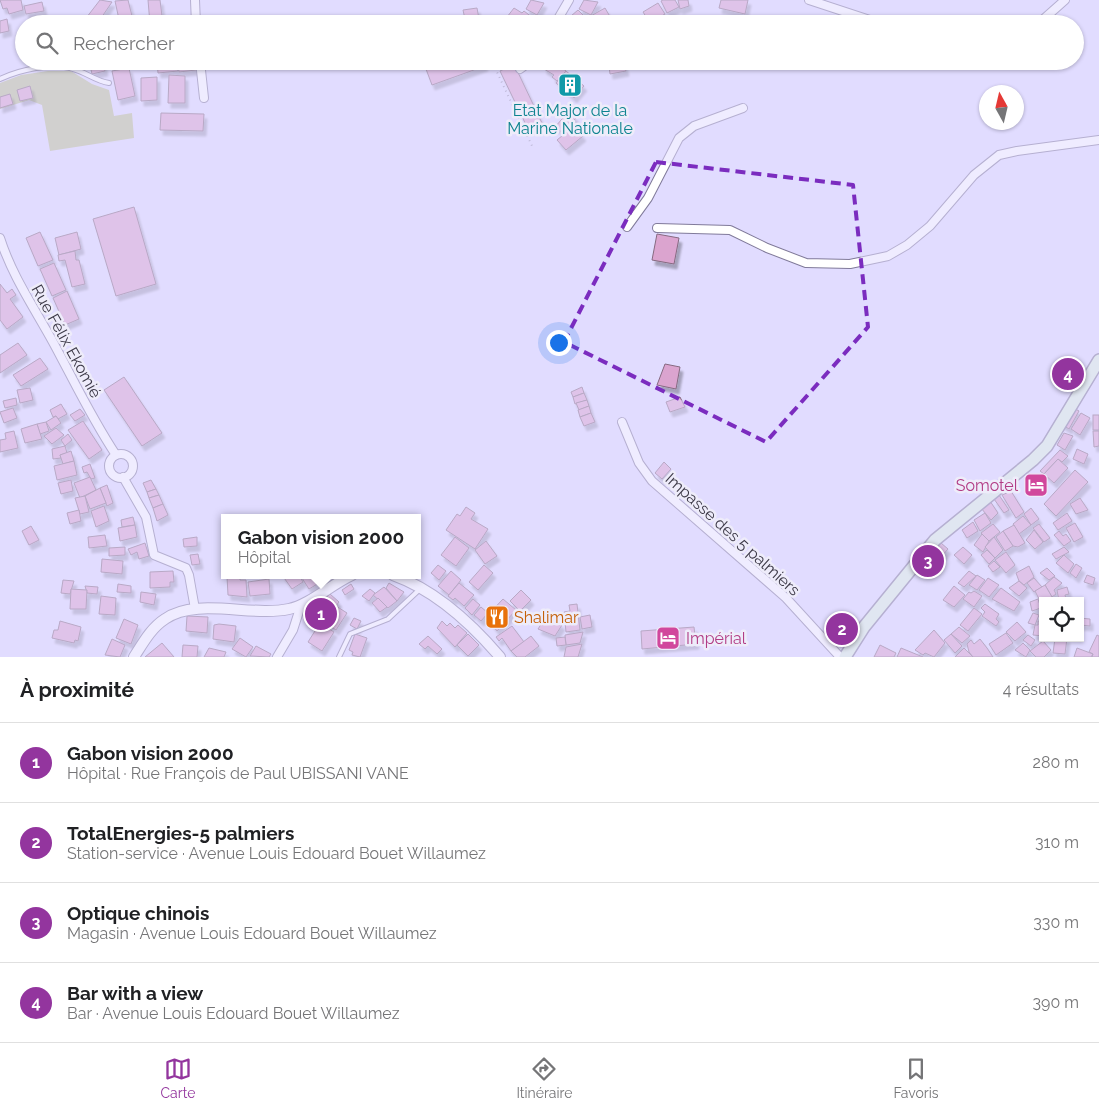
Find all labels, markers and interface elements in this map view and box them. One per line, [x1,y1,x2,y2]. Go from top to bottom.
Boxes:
search box [15,15,1084,70]
icon: search [33,29,61,57]
text: Rechercher [73,32,175,54]
building icon: Etat Major de la Marine Nationale [557,72,583,98]
north arrow [979,85,1024,130]
place label: Etat Major de la Marine Nationale [507,101,633,138]
street label: Rue Félix Ekomié [28,281,106,401]
your location [546,330,572,356]
pin: 4 [1052,355,1084,393]
street label: Impasse des 5 palmiers [662,469,804,600]
hotel icon: Somotel [1023,472,1049,498]
place label: Somotel [956,476,1019,495]
popup [221,514,421,579]
text: Gabon vision 2000 [238,526,404,548]
pin: 3 [912,542,944,580]
text: Hôpital [238,548,291,567]
pin: 1 [305,595,337,633]
map controls [1039,597,1084,642]
button: locate [1039,597,1084,642]
restaurant icon: Shalimar [484,604,510,630]
place label: Shalimar [514,608,579,627]
pin: 2 [826,610,858,648]
hotel icon: Impérial [655,625,681,651]
place label: Impérial [686,629,747,648]
text: À proximité [20,677,134,702]
text: 4 résultats [1003,680,1079,699]
text: Gabon vision 2000 [67,742,234,764]
text: 1 [32,753,40,772]
text: 280 m [1033,753,1079,772]
text: Hôpital · Rue François de Paul UBISSANI VANE [67,764,409,783]
text: TotalEnergies-5 palmiers [67,822,294,844]
text: 2 [31,833,41,852]
text: 310 m [1035,833,1079,852]
text: Station-service · Avenue Louis Edouard Bouet Willaumez [67,844,486,863]
text: Optique chinois [67,902,209,924]
text: 3 [32,913,40,932]
text: 330 m [1033,913,1079,932]
text: Magasin · Avenue Louis Edouard Bouet Willaumez [67,924,437,943]
text: Bar with a view [67,982,203,1004]
text: 4 [31,993,41,1012]
text: 390 m [1033,993,1079,1012]
text: Bar · Avenue Louis Edouard Bouet Willaumez [67,1004,400,1023]
tab: Carte [161,1055,195,1101]
tab: Itinéraire [516,1055,572,1101]
tab: Favoris [893,1055,938,1101]

